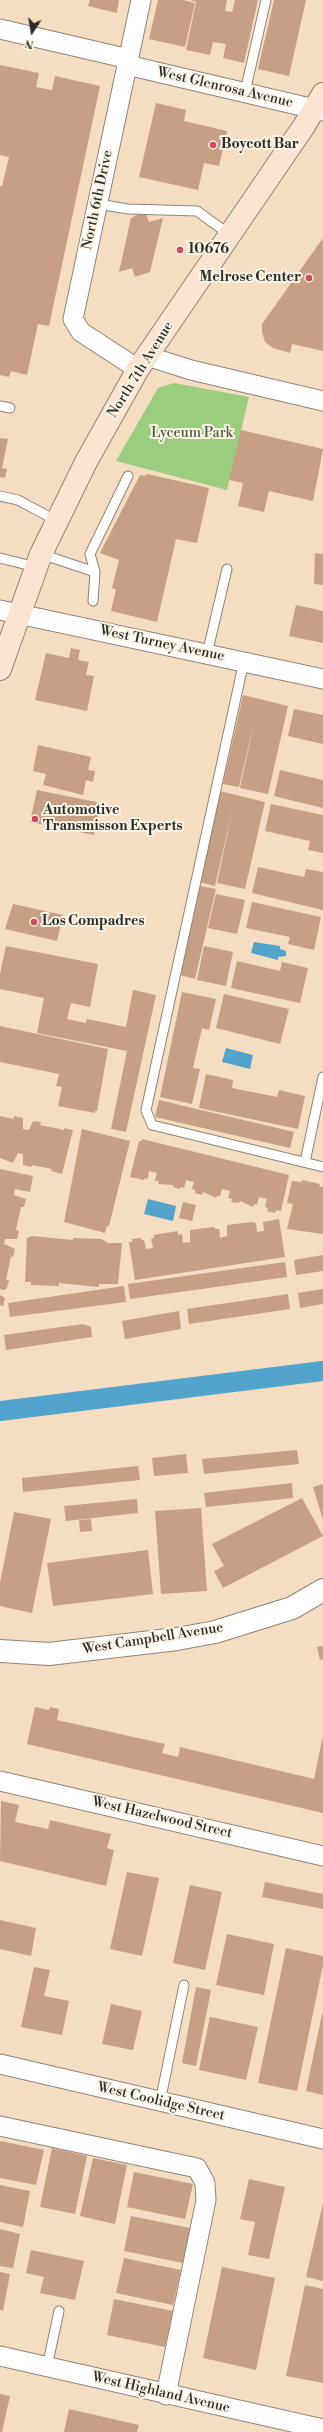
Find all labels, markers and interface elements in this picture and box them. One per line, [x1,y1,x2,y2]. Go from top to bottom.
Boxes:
north arrow [12,12,52,52]
text: N [24,36,35,51]
street label: West Glenrosa Avenue [155,64,295,112]
place label: Boycott Bar [221,137,299,153]
marker: Boycott Bar [208,140,218,150]
street label: North 6th Drive [79,149,117,251]
place label: 10676 [188,242,229,258]
marker: 10676 [175,245,185,255]
place label: Melrose Center [199,270,301,286]
marker: Melrose Center [304,273,314,283]
street label: North 7th Avenue [105,319,177,421]
park label: Lyceum Park [151,426,233,442]
street label: West Turney Avenue [98,623,226,665]
place label: Automotive Transmisson Experts [43,803,183,836]
marker: Automotive Transmisson Experts [30,814,40,824]
place label: Los Compadres [42,914,145,930]
marker: Los Compadres [29,917,39,927]
street label: West Campbell Avenue [81,1620,225,1658]
street label: West Hazelwood Street [90,1794,234,1842]
street label: West Coolidge Street [96,2079,226,2125]
street label: West Highland Avenue [90,2369,232,2417]

